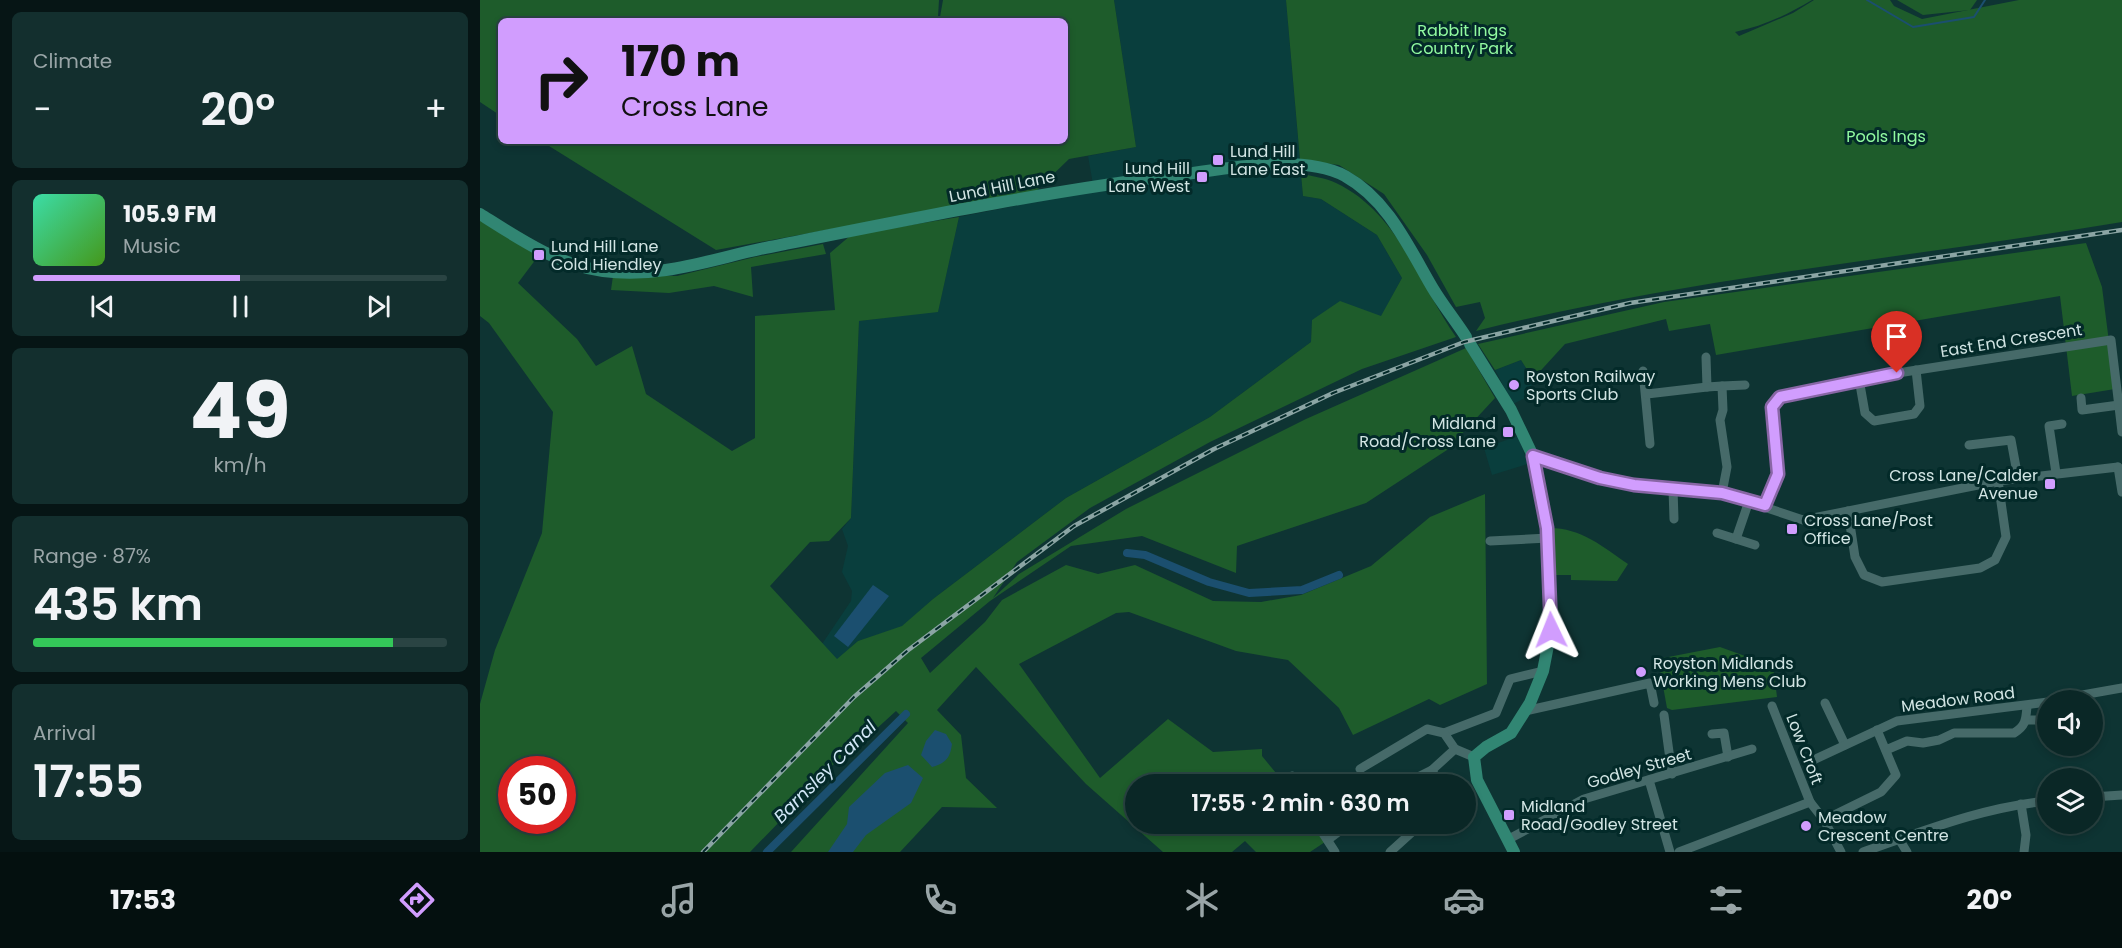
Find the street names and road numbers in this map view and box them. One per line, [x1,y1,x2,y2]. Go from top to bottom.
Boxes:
street label: Lund Hill Lane [947,165,1057,208]
street label: East End Crescent [1939,318,2084,363]
street label: Meadow Road [1900,681,2016,718]
street label: Low Croft [1781,710,1829,788]
street label: Godley Street [1584,743,1694,794]

